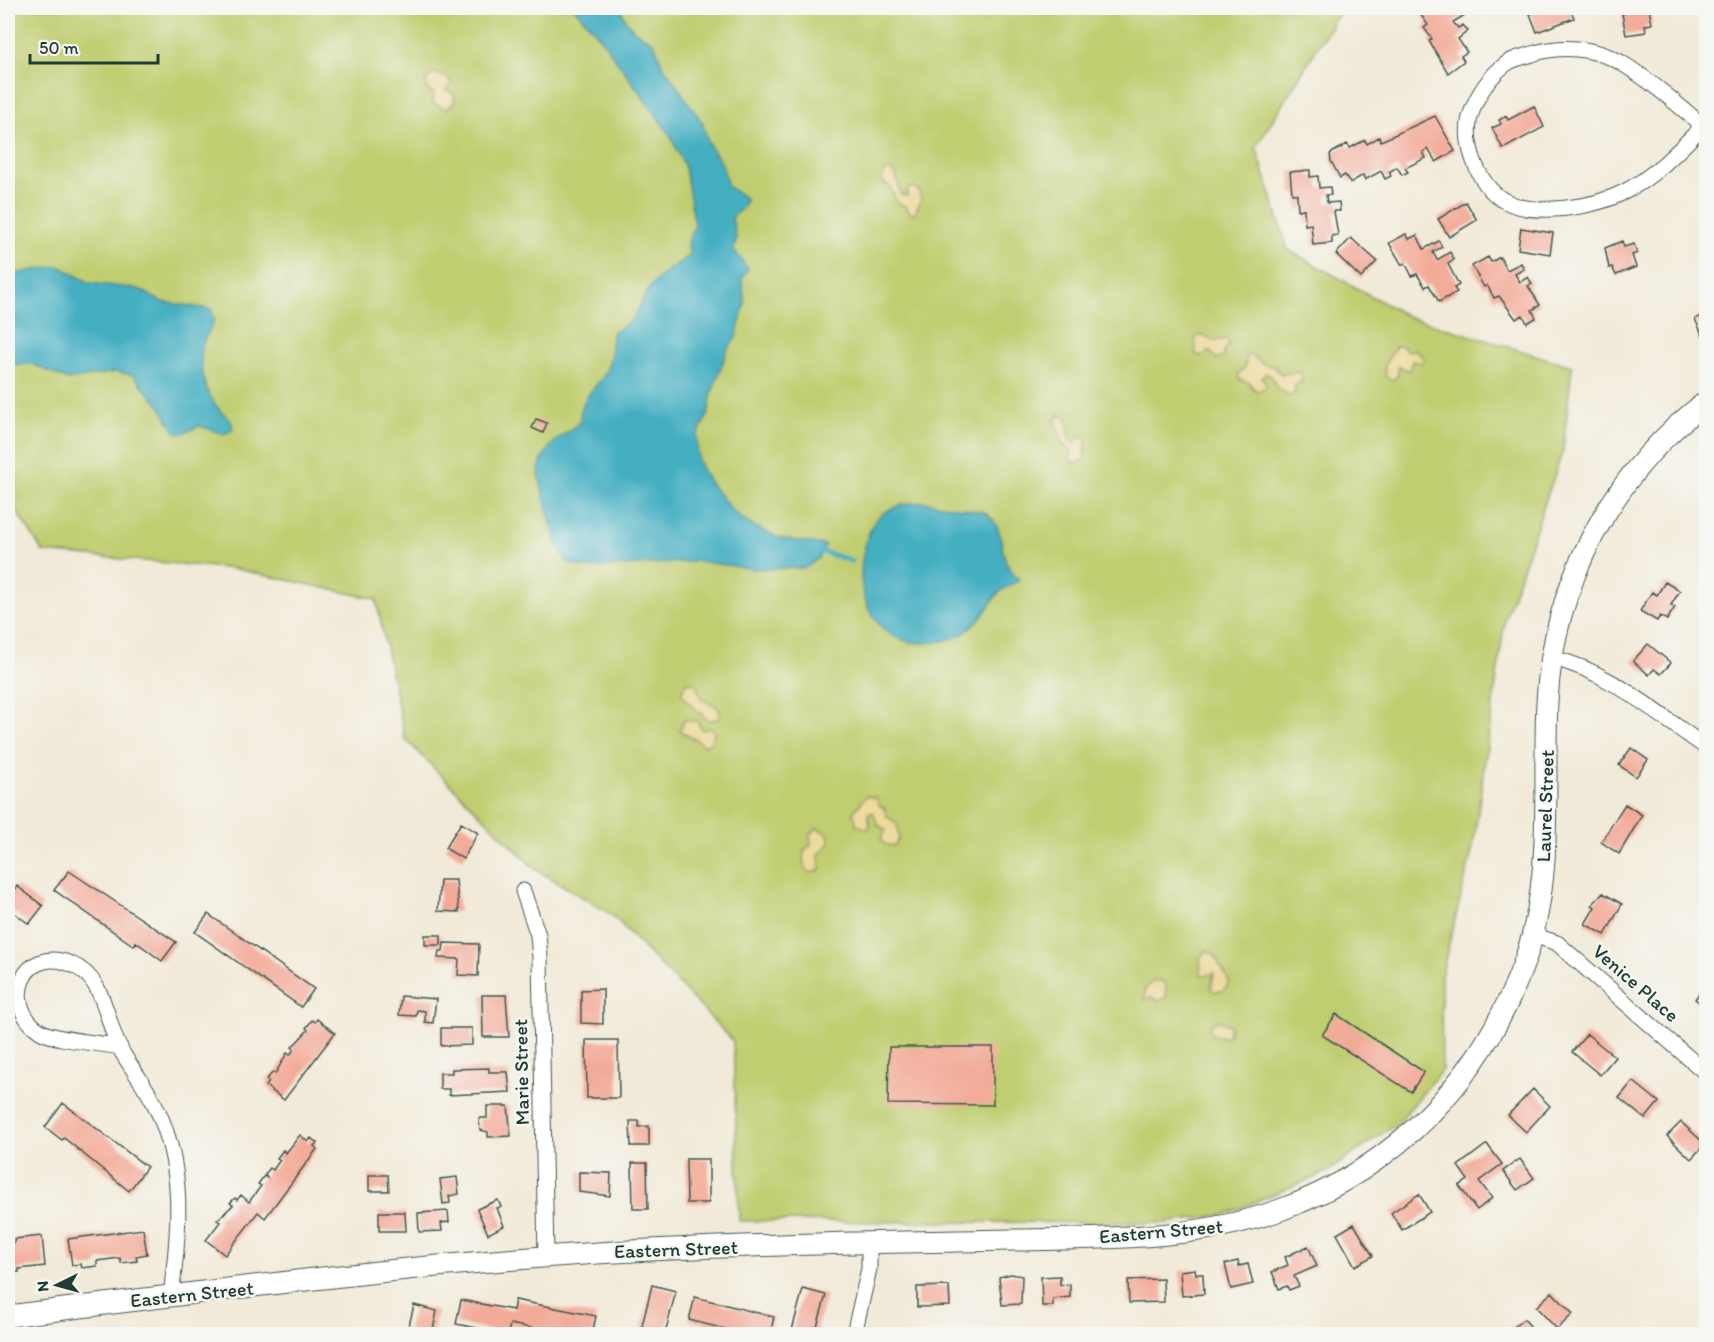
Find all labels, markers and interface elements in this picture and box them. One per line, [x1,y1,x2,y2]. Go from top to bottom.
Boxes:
scale bar [30,27,158,65]
text: 50 m [39,37,79,59]
street label: Laurel Street [1531,749,1559,863]
street label: Venice Place [1588,939,1684,1027]
street label: Marie Street [508,1019,534,1125]
street label: Eastern Street [1098,1214,1224,1248]
street label: Eastern Street [613,1235,739,1263]
north arrow [27,1255,87,1315]
street label: Eastern Street [129,1276,255,1312]
text: N [33,1280,52,1292]

